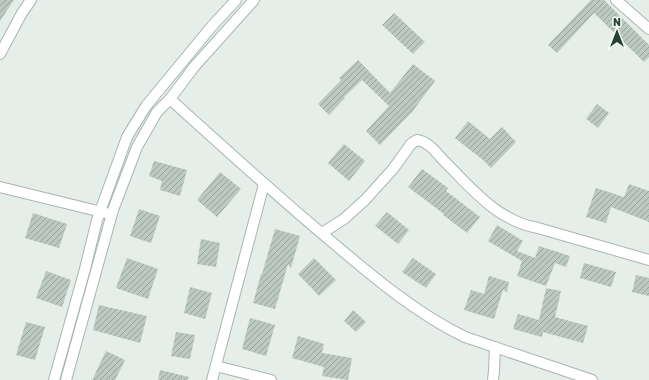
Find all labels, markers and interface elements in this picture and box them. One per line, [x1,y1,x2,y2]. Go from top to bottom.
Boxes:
north arrow [597,12,637,52]
text: N [613,16,621,29]

